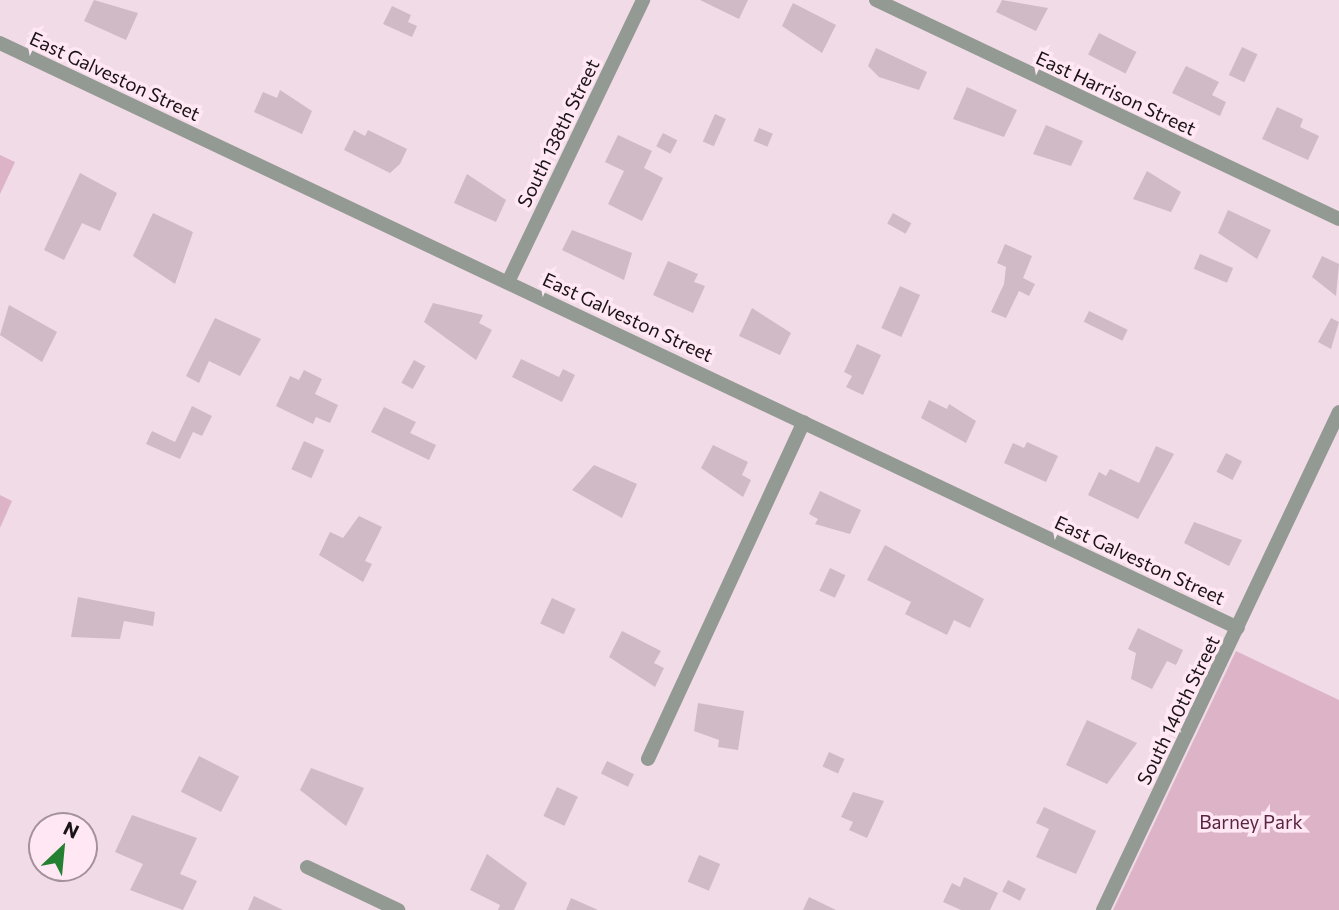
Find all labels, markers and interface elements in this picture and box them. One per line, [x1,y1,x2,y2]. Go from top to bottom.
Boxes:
street label: East Galveston Street [26,27,204,125]
street label: East Harrison Street [1032,46,1200,140]
street label: South 138th Street [512,55,604,211]
street label: East Galveston Street [539,268,717,366]
street label: East Galveston Street [1051,511,1229,609]
street label: South 140th Street [1132,632,1224,788]
park label: Barney Park [1199,811,1303,833]
north arrow [28,812,98,882]
text: N [60,816,83,843]

